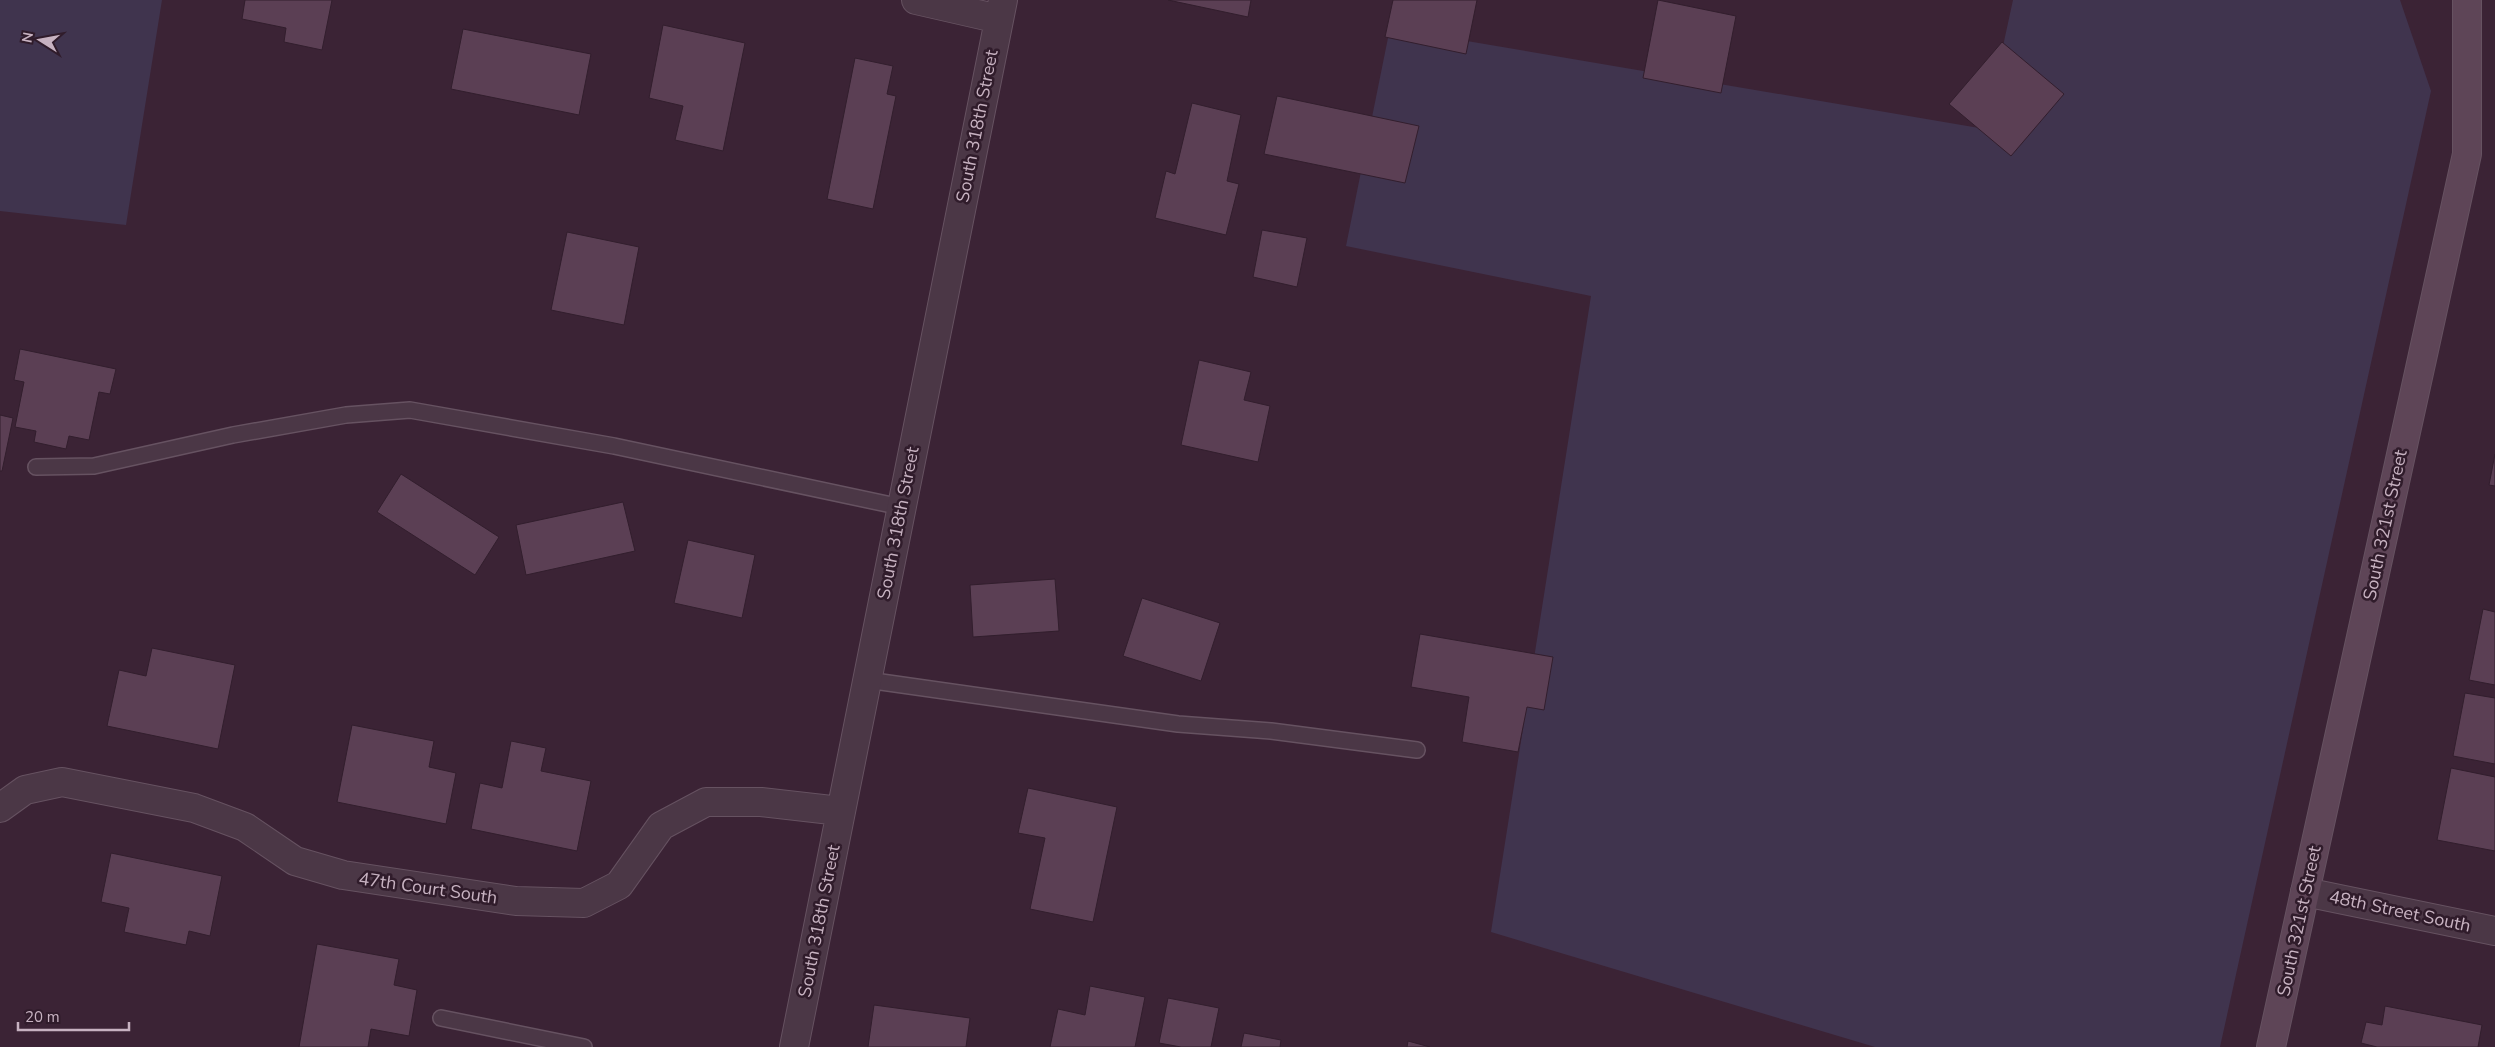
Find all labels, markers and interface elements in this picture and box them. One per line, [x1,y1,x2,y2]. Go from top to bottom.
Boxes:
north arrow [15,15,65,65]
text: N [17,31,38,45]
street label: South 318th Street [950,47,1004,204]
street label: South 318th Street [871,444,925,601]
street label: South 321st Street [2357,447,2413,602]
street label: South 318th Street [792,842,846,999]
street label: South 321st Street [2271,843,2327,998]
street label: 47th Court South [357,866,499,910]
street label: 48th Street South [2327,884,2473,938]
scale bar [18,1000,129,1032]
text: 20 m [25,1007,60,1027]

